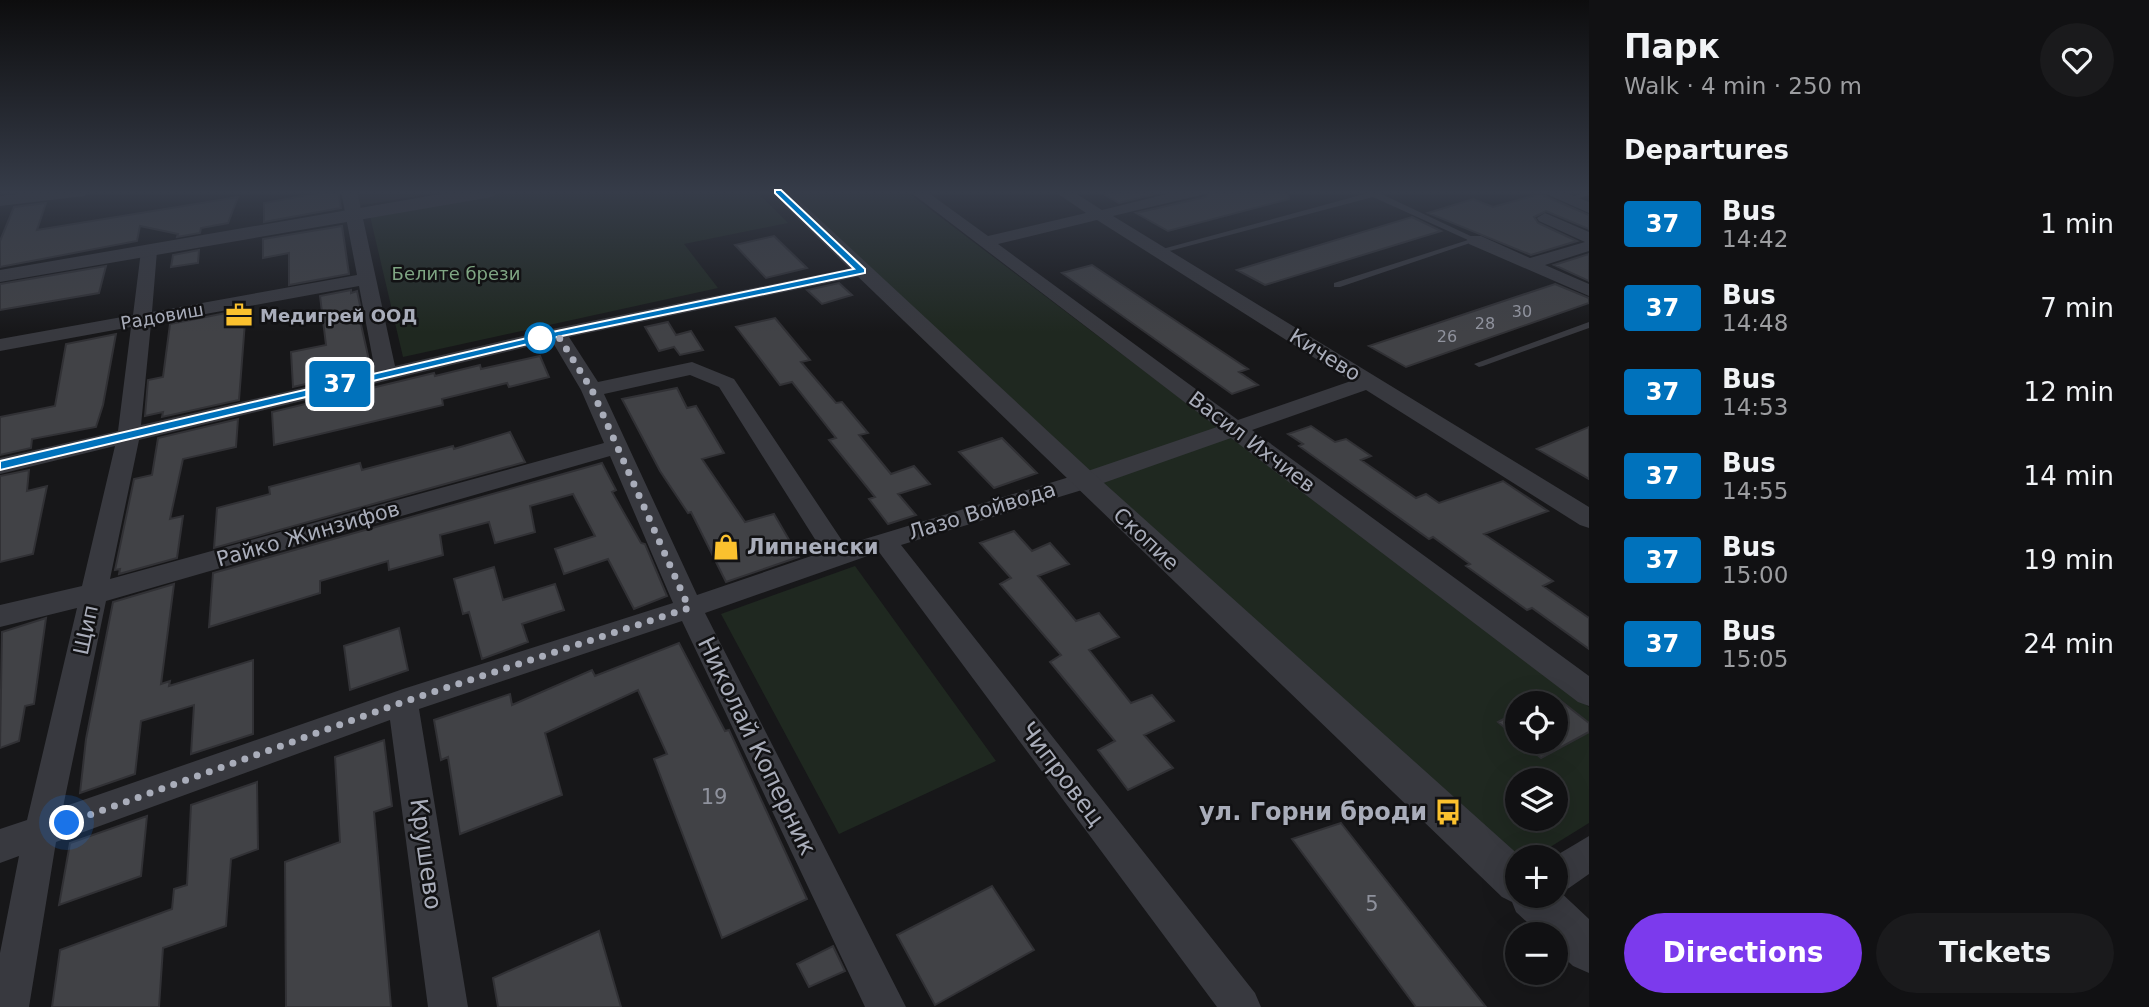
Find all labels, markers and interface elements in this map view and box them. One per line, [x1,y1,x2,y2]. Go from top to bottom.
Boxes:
button: heart [2040,23,2114,97]
text: Парк [1624,27,1720,66]
text: Walk · 4 min · 250 m [1624,73,1862,99]
text: Departures [1624,135,1789,165]
text: Bus [1722,196,1776,226]
text: 1 min [2040,209,2114,239]
text: 37 [1646,210,1679,238]
text: 14:42 [1722,226,1788,252]
park label: Белите брези [392,263,520,284]
text: Bus [1722,280,1776,310]
text: 7 min [2040,293,2114,323]
text: 37 [1646,294,1679,322]
street label: Радовиш [119,298,205,334]
office icon: Медигрей ООД [224,300,254,330]
house number: 30 [1512,302,1532,321]
place label: Медигрей ООД [260,305,417,326]
text: 14:48 [1722,310,1788,336]
house number: 28 [1475,314,1495,333]
unlabelled marker [525,323,555,353]
street label: Кичево [1285,324,1365,386]
house number: 26 [1437,327,1457,346]
line badge: 37 [308,361,372,407]
text: Bus [1722,364,1776,394]
text: 37 [323,370,357,398]
text: 12 min [2024,377,2114,407]
text: 37 [1646,378,1679,406]
street label: Васил Ихчиев [1184,387,1320,497]
text: 14:53 [1722,394,1788,420]
text: Bus [1722,448,1776,478]
text: 14 min [2024,461,2114,491]
text: 37 [1646,462,1679,490]
street label: Лазо Войвода [905,477,1059,545]
text: 14:55 [1722,478,1788,504]
street label: Райко Жинзифов [214,496,402,572]
street label: Скопие [1108,503,1184,575]
shop icon: Липненски [711,532,741,562]
text: Bus [1722,532,1776,562]
place label: Липненски [747,535,878,559]
text: 19 min [2024,545,2114,575]
text: 37 [1646,546,1679,574]
text: 15:00 [1722,562,1788,588]
street label: Щип [69,603,103,657]
text: Bus [1722,616,1776,646]
text: 24 min [2024,629,2114,659]
text: 37 [1646,630,1679,658]
street label: Николай Коперник [692,632,822,860]
text: 15:05 [1722,646,1788,672]
map controls [1505,691,1568,985]
button: locate [1505,691,1568,754]
street label: Чипровец [1014,716,1110,832]
button: layers [1505,768,1568,831]
house number: 19 [701,785,727,809]
street label: Крушево [404,797,448,911]
bus stop icon: ул. Горни броди [1433,797,1463,827]
place label: ул. Горни броди [1199,798,1427,826]
your location [49,805,84,840]
button: + [1505,845,1568,908]
house number: 5 [1365,892,1379,916]
button: Directions [1624,913,1862,993]
button: Tickets [1876,913,2114,993]
button: − [1505,922,1568,985]

